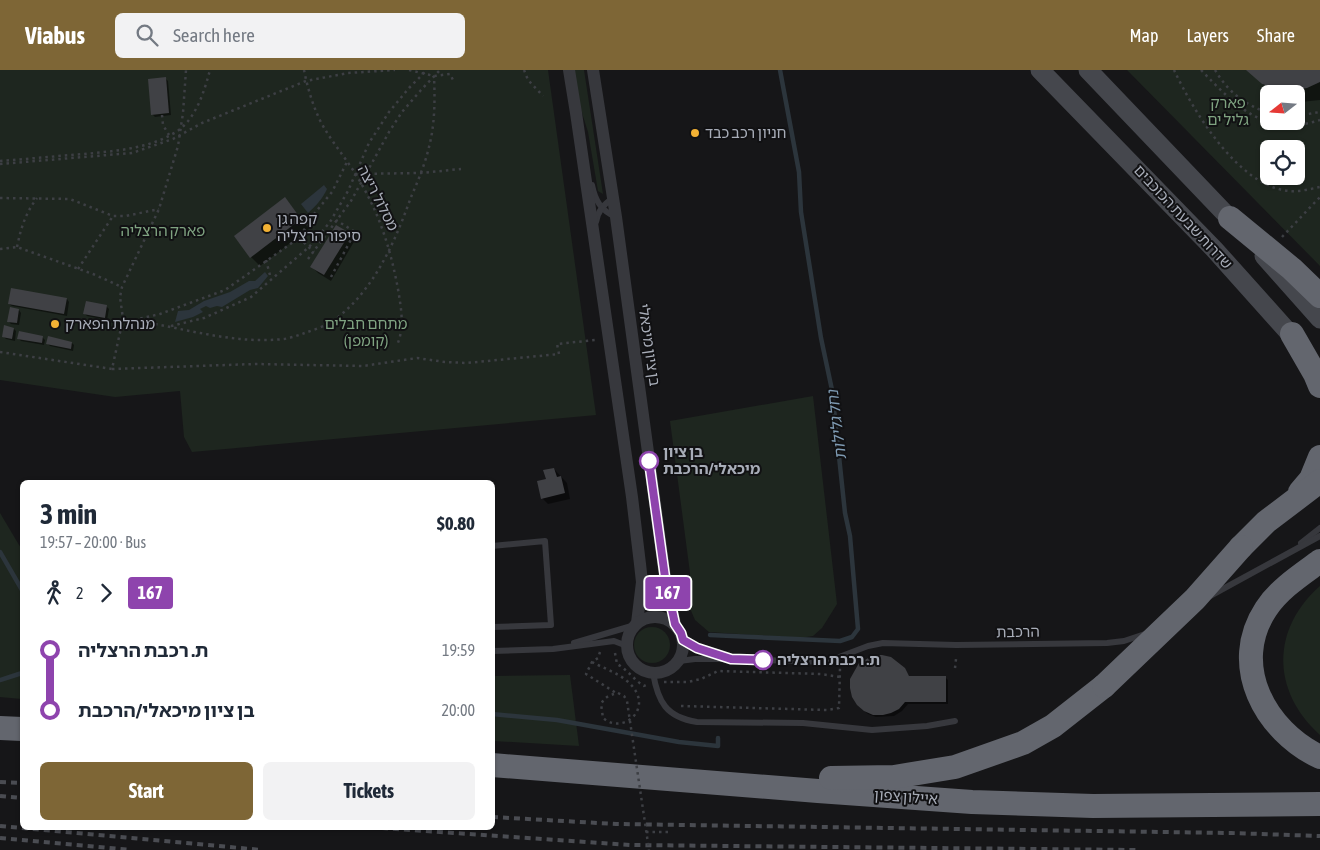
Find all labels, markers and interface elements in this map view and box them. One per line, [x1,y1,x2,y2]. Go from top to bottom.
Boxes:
search box [115,13,465,58]
icon: search [133,21,161,49]
text: Viabus [25,22,85,49]
text: Search here [173,24,255,46]
text: Map [1129,25,1158,46]
text: Layers [1186,25,1229,46]
text: Share [1257,25,1295,46]
north arrow [1260,85,1305,130]
map controls [1260,85,1305,185]
park label: פארק גליל ים [1207,94,1249,128]
place label: חניון רכב כבד [705,124,787,141]
marker: חניון רכב כבד [689,127,701,139]
button: locate [1260,140,1305,185]
street label: שדרות שבעת הכוכבים [1131,161,1236,272]
street label: מסלול ריצה [355,162,402,234]
place label: קפה גן סיפור הרצליה [277,210,361,244]
park label: פארק הרצליה [121,222,205,239]
marker: קפה גן סיפור הרצליה [261,222,273,234]
street label: בן ציון מיכאלי [635,303,664,388]
place label: מנהלת הפארק [65,315,155,332]
park label: מתחם חבלים (קומפן) [325,315,408,349]
marker: מנהלת הפארק [49,318,61,330]
water label: נחל גלילות [823,388,849,461]
place label: בן ציון מיכאלי/הרכבת [663,443,761,477]
marker: בן ציון מיכאלי/הרכבת [639,451,659,471]
text: 3 min [40,498,97,530]
text: $0.80 [437,512,475,534]
text: 19:57 – 20:00 · Bus [40,533,146,551]
line badge: 167 [639,577,697,609]
icon: walk [40,579,68,607]
icon: forward [92,579,120,607]
text: 167 [138,582,163,603]
text: 167 [655,582,681,603]
text: 2 [76,584,84,602]
street label: הרכבת [996,623,1040,640]
text: ת. רכבת הרצליה [78,639,209,661]
text: 19:59 [442,641,475,659]
marker: ת. רכבת הרצליה [753,650,773,670]
place label: ת. רכבת הרצליה [777,651,880,668]
text: בן ציון מיכאלי/הרכבת [78,699,255,721]
text: 20:00 [441,701,475,719]
button: Start [40,762,253,820]
button: Tickets [263,762,475,820]
street label: איילון צפון [874,786,938,807]

